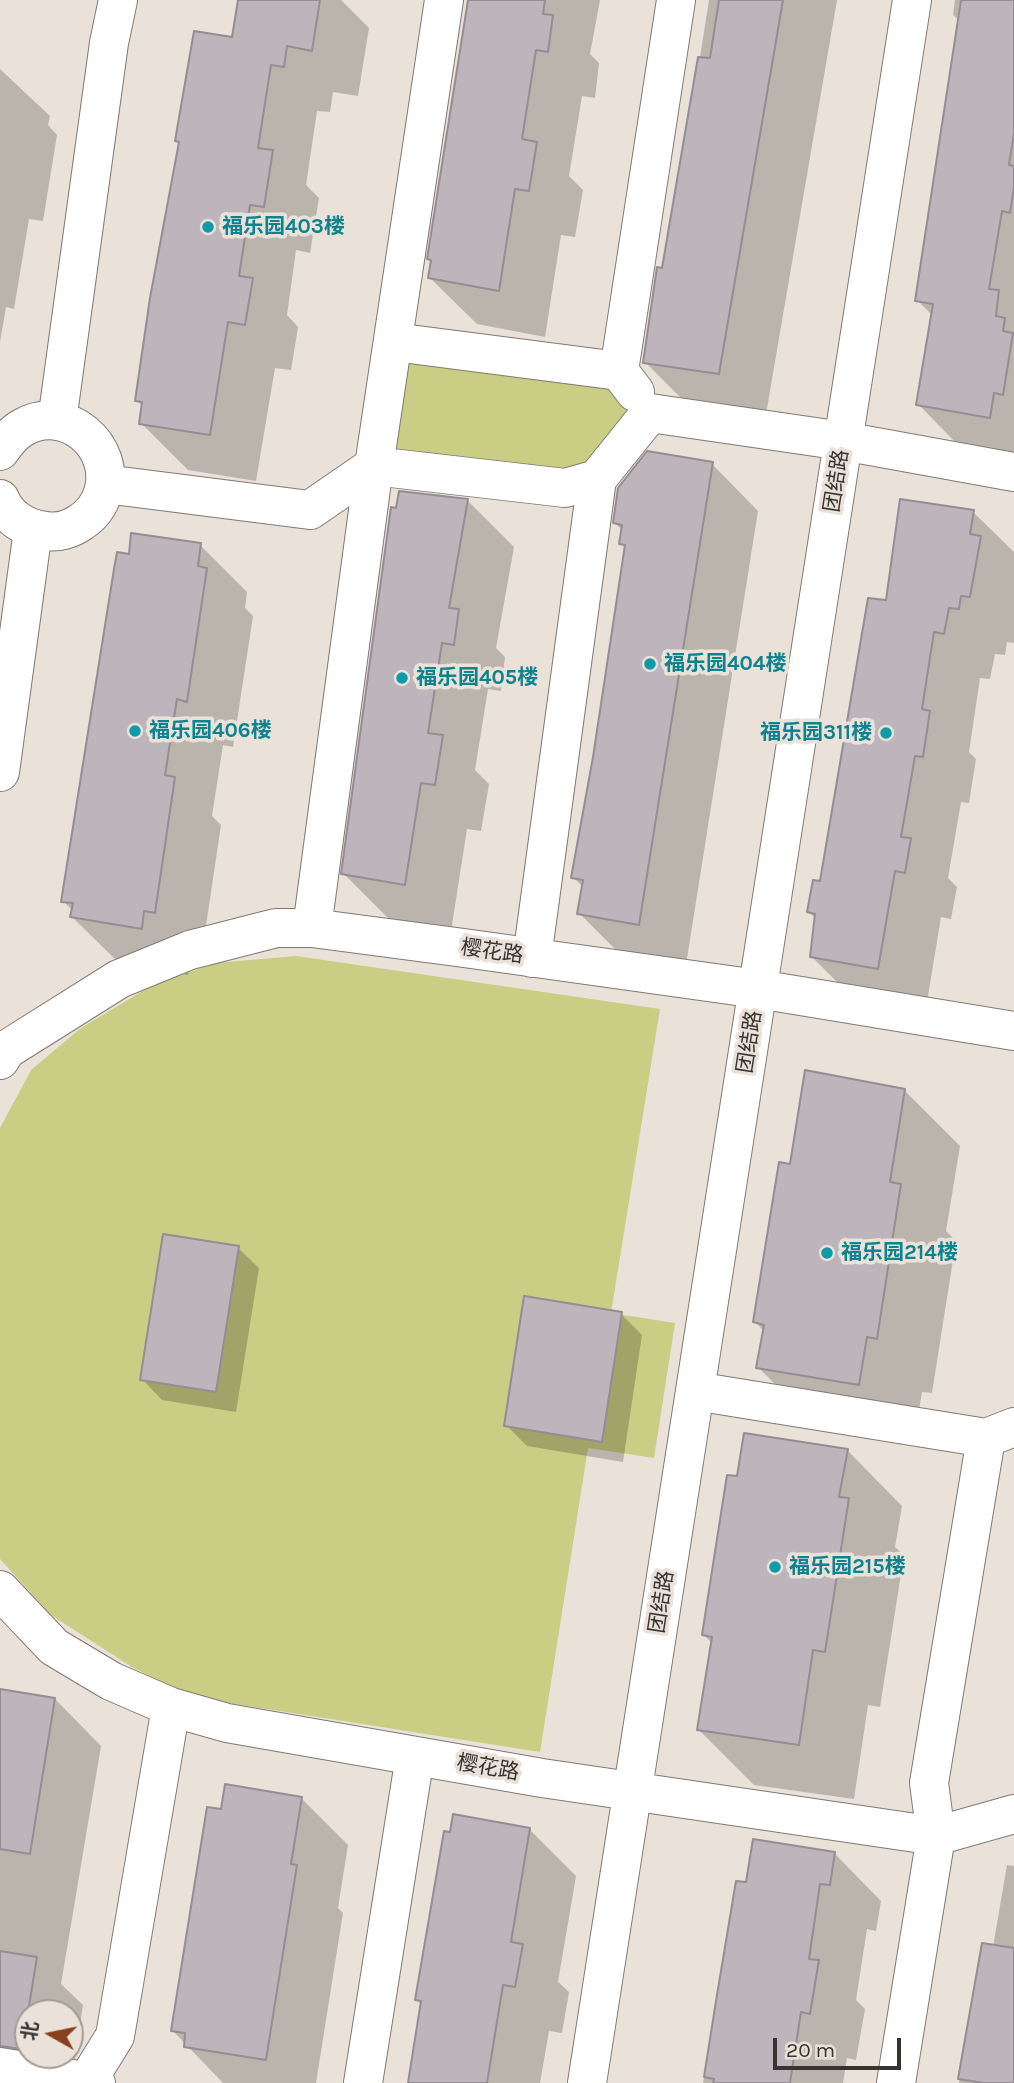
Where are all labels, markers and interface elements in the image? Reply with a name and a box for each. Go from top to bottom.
place label: 福乐园403楼 [222,214,345,240]
marker: 福乐园403楼 [200,219,216,235]
street label: 团结路 [820,448,854,514]
place label: 福乐园404楼 [664,651,786,677]
marker: 福乐园404楼 [642,656,658,672]
place label: 福乐园405楼 [416,665,538,691]
marker: 福乐园405楼 [394,670,410,686]
place label: 福乐园406楼 [149,718,272,744]
place label: 福乐园311楼 [760,720,872,746]
marker: 福乐园406楼 [127,723,143,739]
marker: 福乐园311楼 [878,725,894,741]
street label: 樱花路 [459,935,525,969]
street label: 团结路 [733,1009,767,1075]
place label: 福乐园214楼 [841,1240,958,1266]
marker: 福乐园214楼 [819,1245,835,1261]
place label: 福乐园215楼 [789,1554,905,1580]
marker: 福乐园215楼 [767,1559,783,1575]
street label: 团结路 [645,1569,679,1635]
street label: 樱花路 [455,1750,521,1786]
north arrow [14,1999,84,2069]
text: 北 [18,2020,43,2042]
scale bar [776,2024,904,2068]
text: 20 m [786,2038,835,2062]

